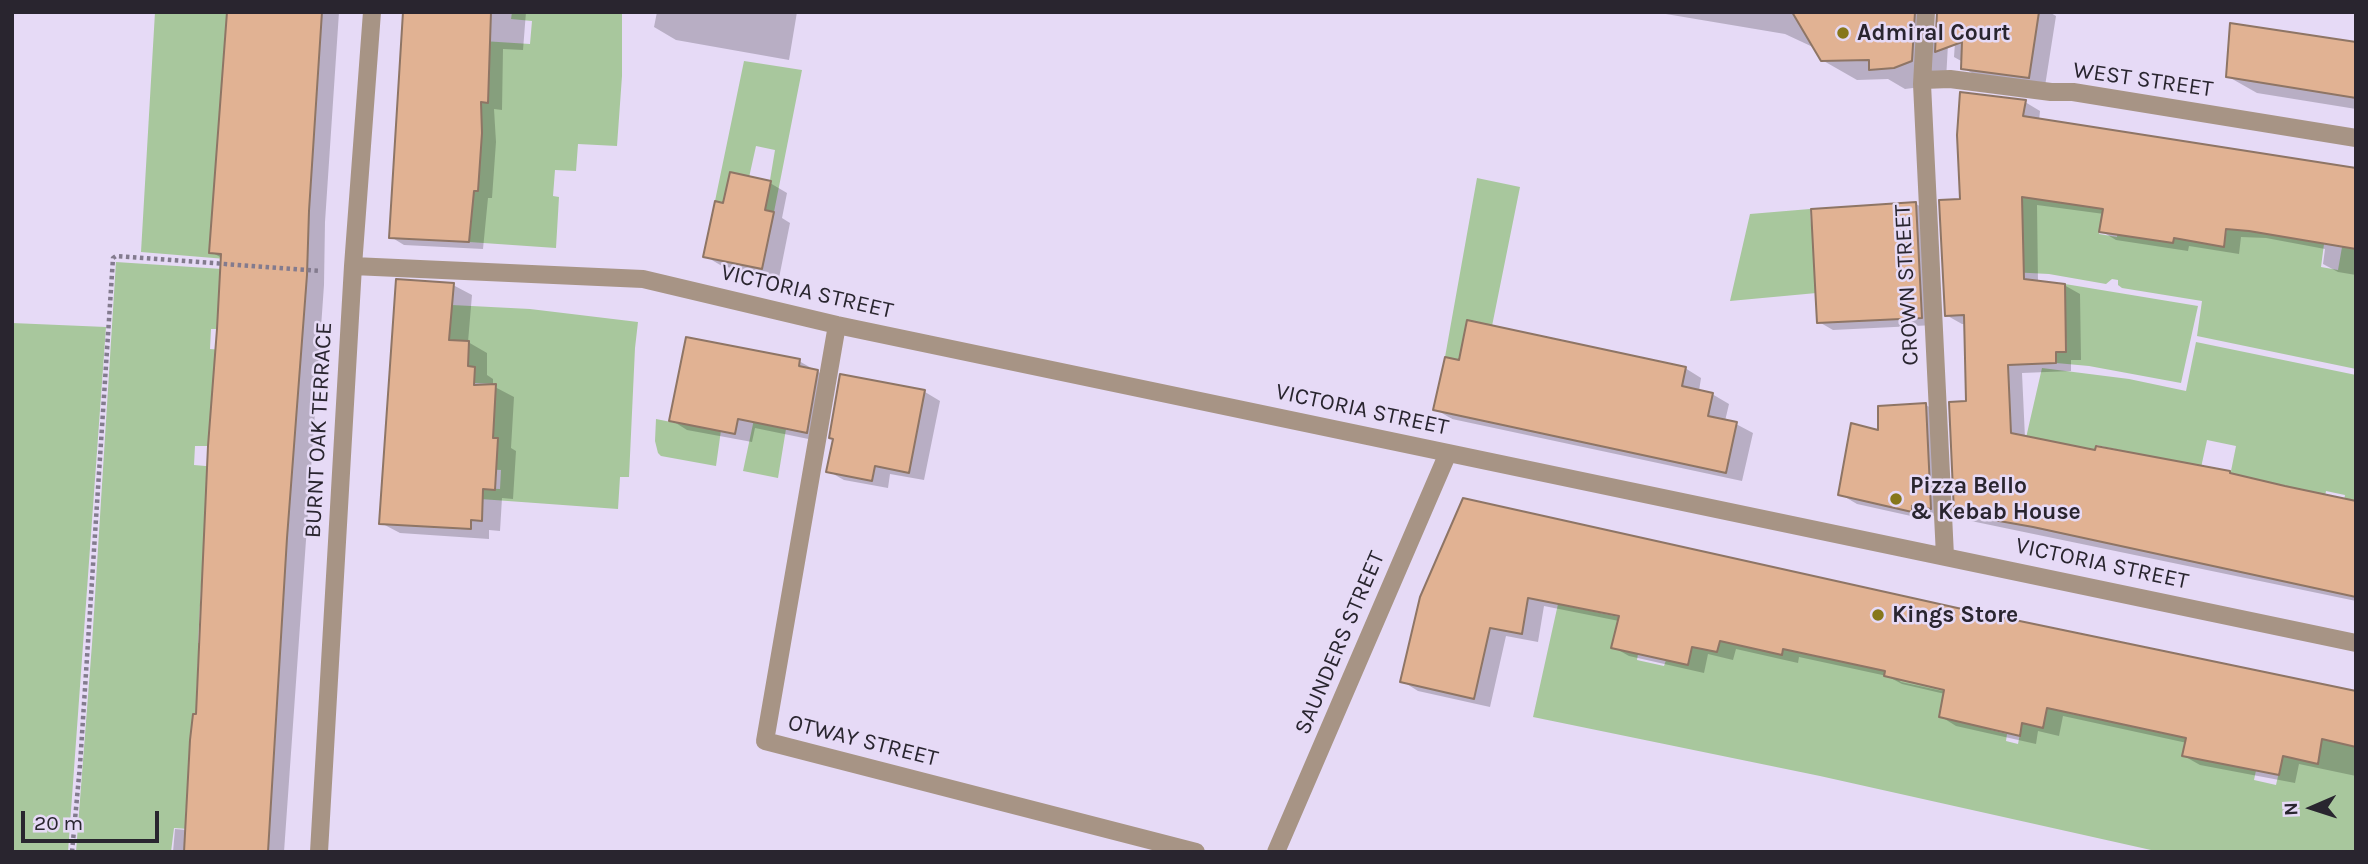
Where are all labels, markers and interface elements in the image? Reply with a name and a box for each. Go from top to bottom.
place label: Admiral Court [1857,19,2010,47]
marker: Admiral Court [1835,25,1851,41]
street label: WEST STREET [2071,57,2215,103]
street label: CROWN STREET [1889,204,1925,366]
street label: VICTORIA STREET [718,259,896,325]
street label: BURNT OAK TERRACE [300,321,338,539]
street label: VICTORIA STREET [1273,378,1451,442]
place label: Pizza Bello & Kebab House [1910,472,2081,526]
marker: Pizza Bello & Kebab House [1888,491,1904,507]
street label: VICTORIA STREET [2013,532,2191,596]
street label: SAUNDERS STREET [1289,547,1391,739]
place label: Kings Store [1892,601,2018,629]
marker: Kings Store [1870,607,1886,623]
street label: OTWAY STREET [785,709,941,773]
north arrow [2277,773,2347,843]
scale bar [24,798,163,842]
text: N [2280,802,2302,816]
text: 20 m [34,811,83,835]

